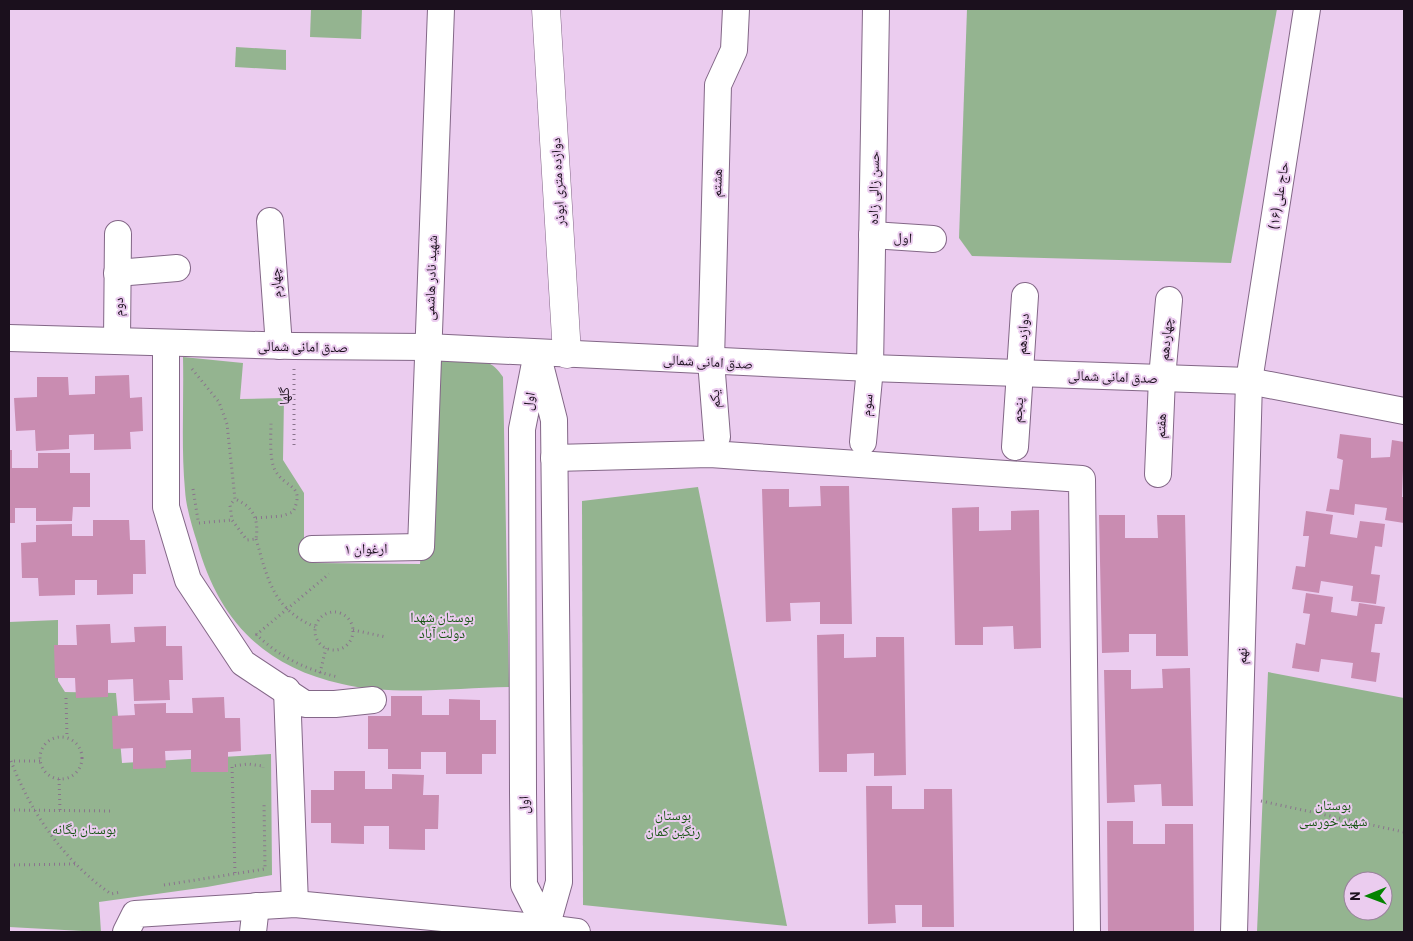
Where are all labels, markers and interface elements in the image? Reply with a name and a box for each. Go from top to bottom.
street label: دوازده متری ابوذر [546,137,569,228]
street label: حسن زالی زاده [864,151,883,225]
street label: حاج علی (۱۶) [1264,161,1294,231]
street label: هشتم [707,168,727,198]
street label: اول [893,228,913,247]
street label: شهید نادر هاشمی [420,235,441,321]
street label: چهارم [265,267,287,299]
street label: دوم [109,297,128,317]
street label: دوازدهم [1012,313,1034,355]
street label: چهاردهم [1155,317,1177,362]
street label: صدق امانی شمالی [258,337,348,356]
street label: صدق امانی شمالی [662,350,753,373]
street label: صدق امانی شمالی [1068,366,1158,387]
street label: گلها [275,387,292,405]
street label: یکم [705,389,725,409]
street label: اول [518,390,539,412]
street label: سوم [856,393,878,417]
street label: پنجم [1008,396,1028,424]
street label: هفتم [1151,413,1171,439]
street label: ارغوان ۱ [344,539,388,558]
park label: بوستان شهدا دولت آباد [410,608,474,642]
street label: نهم [1232,647,1252,665]
street label: اول [514,796,533,814]
park label: بوستان شهید خورسی [1299,796,1367,830]
park label: بوستان رنگین کمان [645,806,701,840]
park label: بوستان یگانه [52,820,116,838]
north arrow [1343,871,1393,921]
text: N [1346,891,1363,901]

